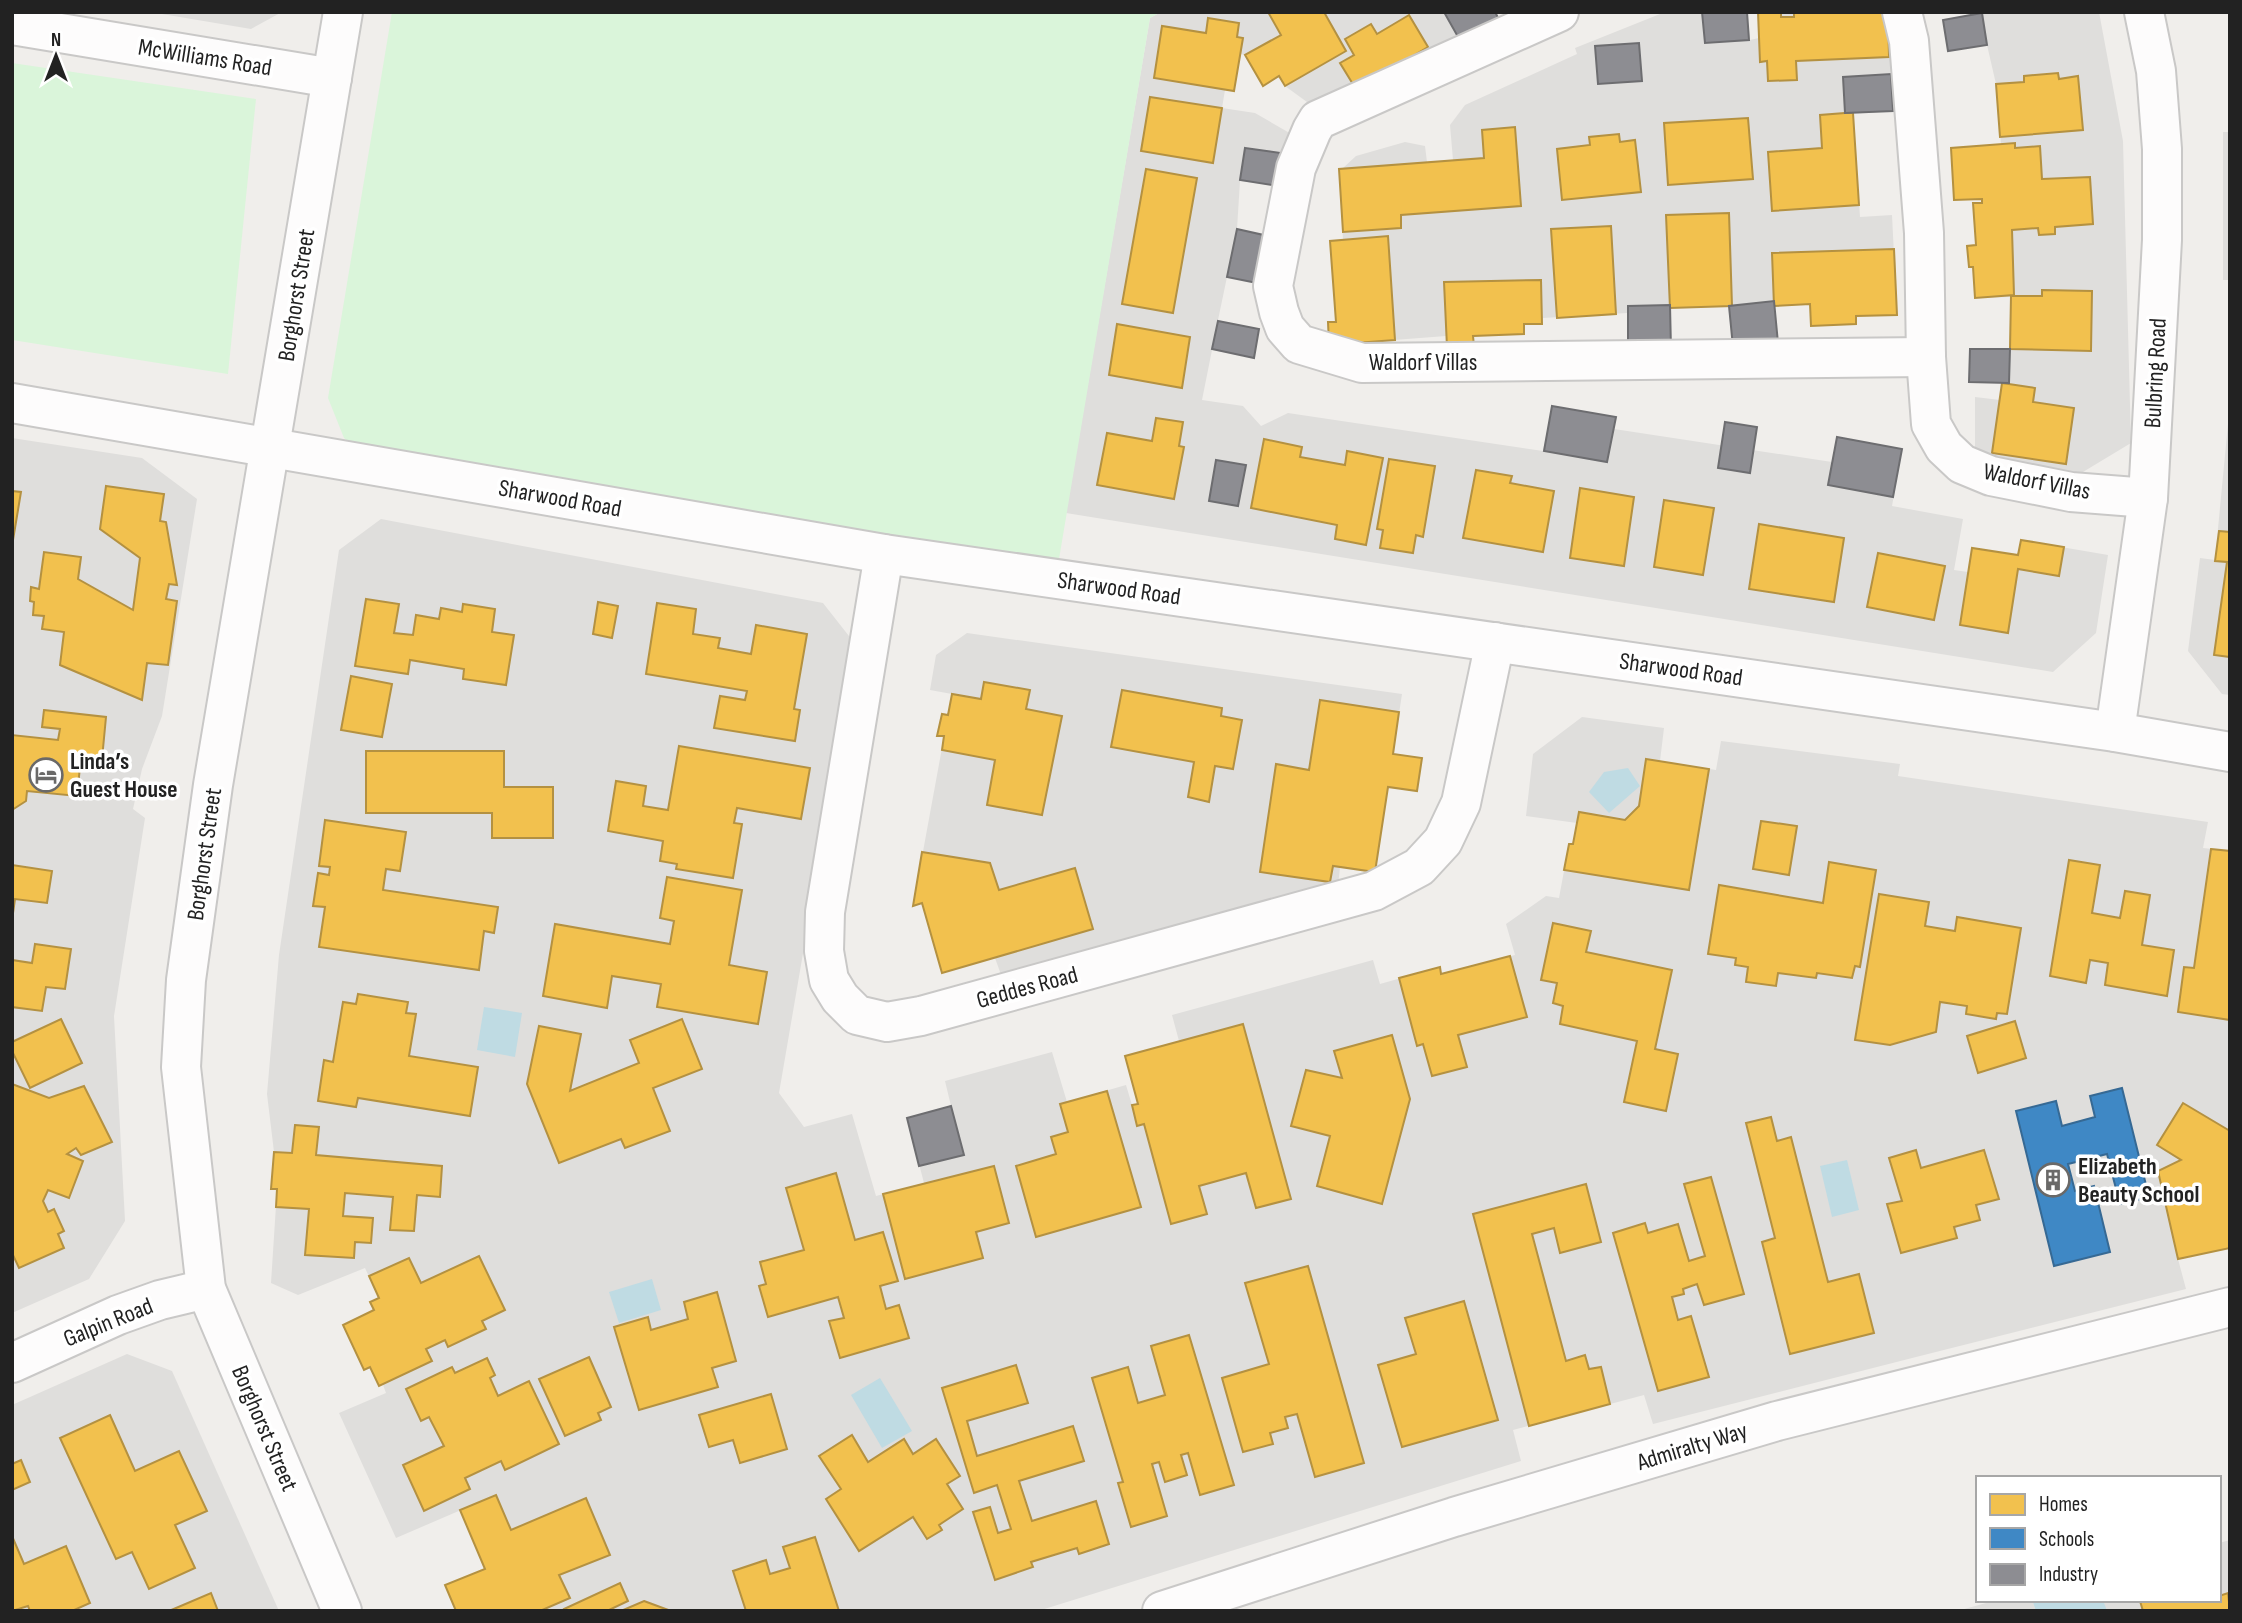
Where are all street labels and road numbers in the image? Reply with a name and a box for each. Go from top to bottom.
street label: McWilliams Road [136,33,274,82]
street label: Borghorst Street [272,227,321,363]
street label: Bulbring Road [2138,317,2173,429]
street label: Waldorf Villas [1369,348,1477,377]
street label: Waldorf Villas [1981,457,2093,506]
street label: Sharwood Road [496,473,624,524]
street label: Sharwood Road [1055,565,1182,611]
street label: Sharwood Road [1617,646,1744,692]
street label: Borghorst Street [181,786,228,922]
street label: Geddes Road [973,960,1081,1015]
street label: Galpin Road [59,1291,157,1354]
street label: Borghorst Street [225,1361,304,1495]
street label: Admiralty Way [1633,1416,1751,1477]

